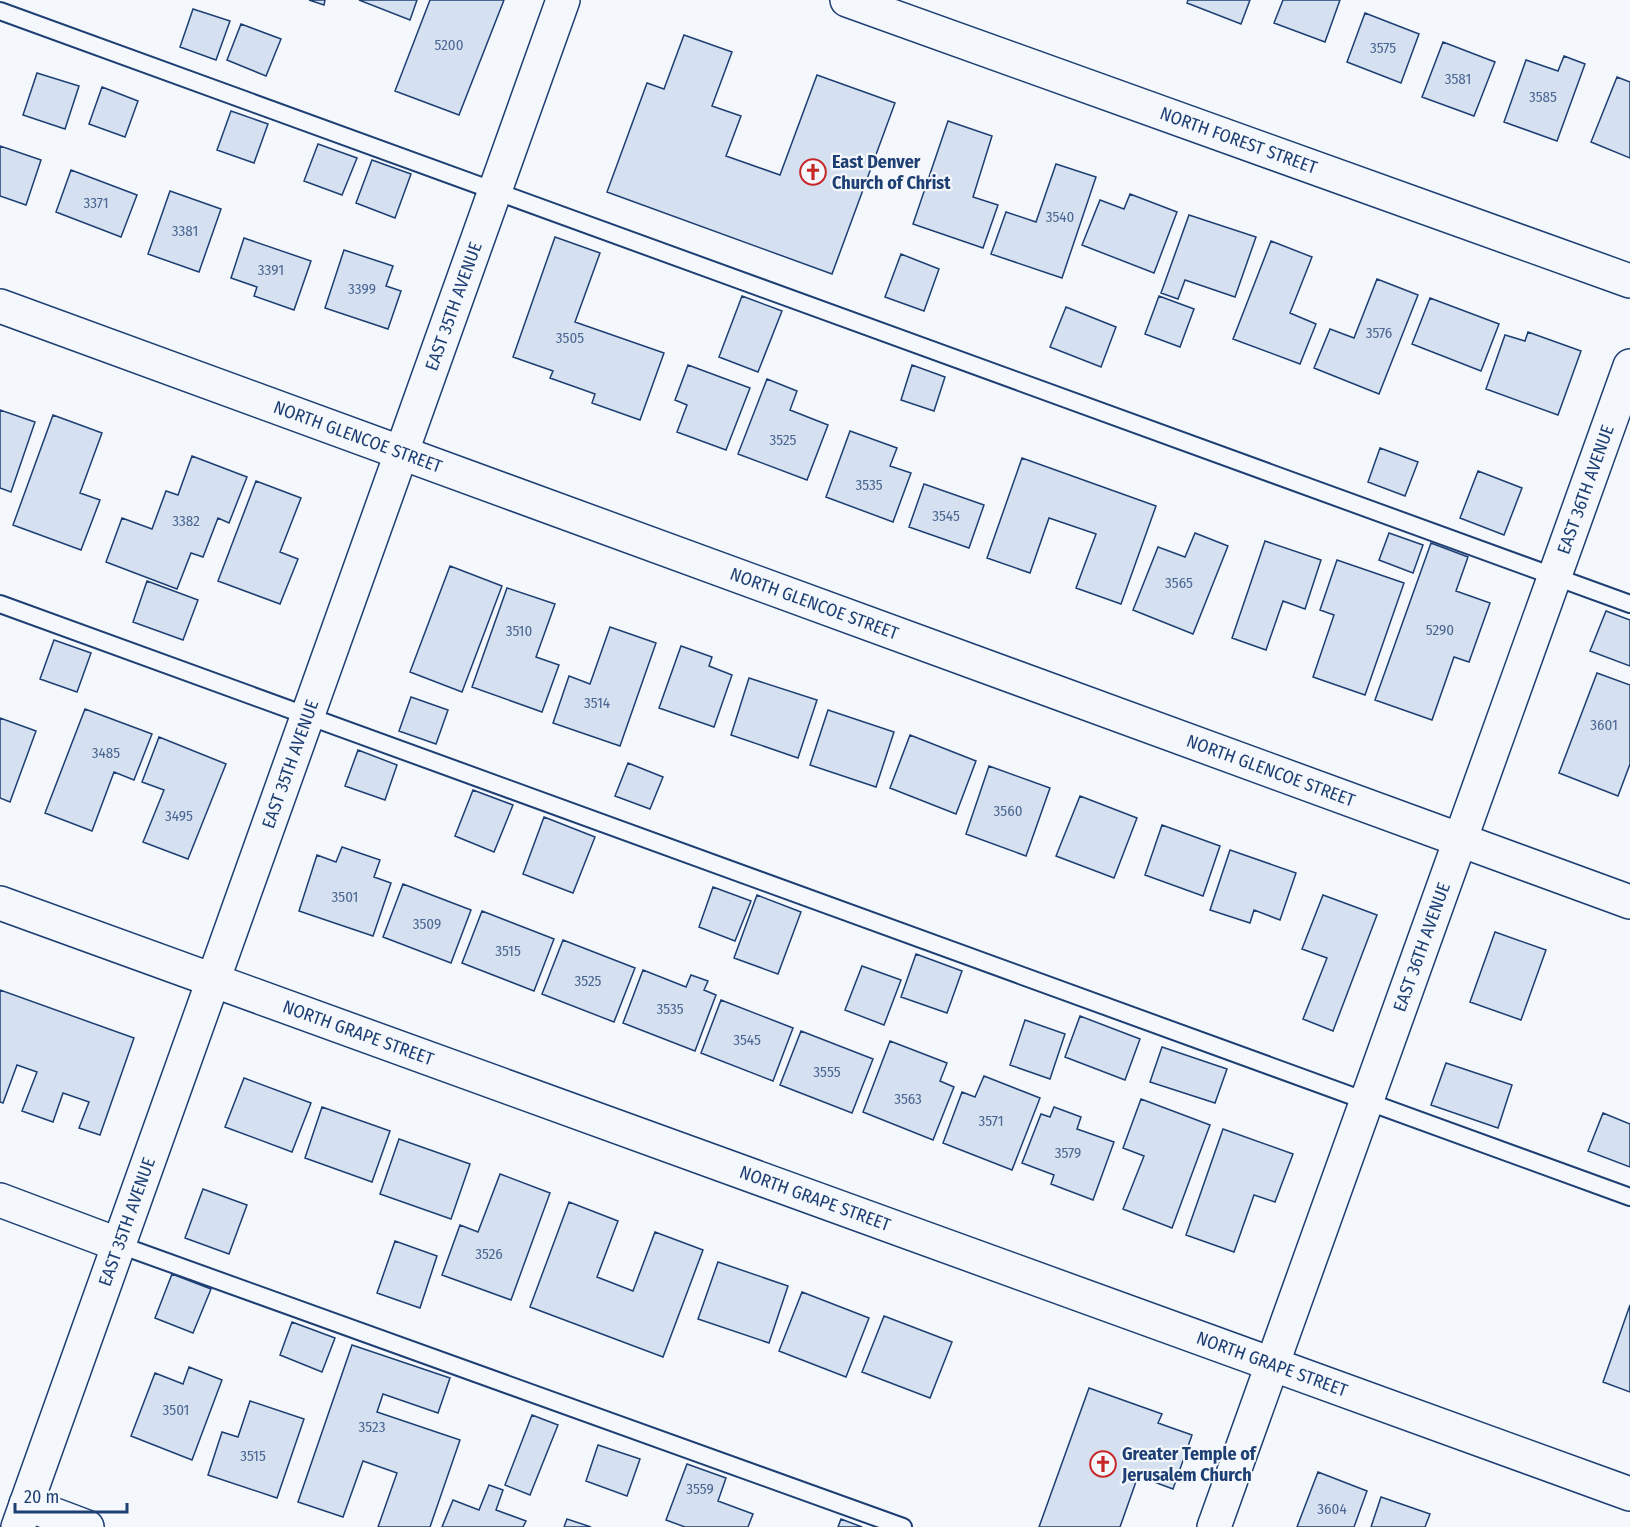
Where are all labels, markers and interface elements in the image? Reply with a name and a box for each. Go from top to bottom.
house number: 5200 [435,36,463,54]
house number: 3575 [1370,39,1396,57]
house number: 3581 [1445,70,1471,88]
house number: 3585 [1529,88,1557,106]
street label: NORTH FOREST STREET [1157,102,1321,179]
place label: East Denver Church of Christ [832,151,951,194]
church icon: East Denver Church of Christ [798,157,828,187]
house number: 3371 [83,194,109,212]
house number: 3540 [1046,208,1074,226]
house number: 3381 [172,222,198,240]
street label: EAST 35TH AVENUE [421,239,487,374]
house number: 3391 [258,261,284,279]
house number: 3399 [348,280,376,298]
house number: 3576 [1366,324,1392,342]
house number: 3505 [556,329,584,347]
street label: NORTH GLENCOE STREET [271,396,446,478]
street label: EAST 36TH AVENUE [1553,422,1619,557]
house number: 3525 [769,431,797,449]
house number: 3535 [855,476,883,494]
house number: 3545 [932,507,960,525]
house number: 3382 [172,512,200,530]
street label: NORTH GLENCOE STREET [727,563,902,645]
house number: 3565 [1165,574,1193,592]
house number: 5290 [1426,621,1454,639]
house number: 3510 [506,622,532,640]
house number: 3514 [584,694,610,712]
street label: EAST 35TH AVENUE [257,697,323,831]
house number: 3601 [1590,716,1618,734]
street label: NORTH GLENCOE STREET [1184,730,1359,812]
house number: 3485 [92,744,120,762]
house number: 3560 [994,802,1022,820]
house number: 3495 [165,807,193,825]
street label: EAST 36TH AVENUE [1389,880,1455,1015]
house number: 3501 [332,888,358,906]
house number: 3509 [413,915,441,933]
house number: 3515 [495,942,521,960]
house number: 3525 [574,972,602,990]
street label: NORTH GRAPE STREET [280,995,437,1071]
house number: 3535 [656,1000,684,1018]
house number: 3545 [733,1031,761,1049]
house number: 3555 [813,1063,841,1081]
house number: 3563 [894,1090,922,1108]
house number: 3571 [978,1112,1004,1130]
house number: 3579 [1055,1144,1081,1162]
street label: EAST 35TH AVENUE [94,1155,160,1289]
street label: NORTH GRAPE STREET [737,1161,894,1236]
house number: 3526 [475,1245,503,1263]
street label: NORTH GRAPE STREET [1194,1327,1351,1402]
house number: 3501 [163,1401,189,1419]
house number: 3523 [359,1418,386,1436]
place label: Greater Temple of Jerusalem Church [1121,1443,1258,1486]
house number: 3515 [240,1447,266,1465]
church icon: Greater Temple of Jerusalem Church [1088,1449,1118,1479]
scale bar [15,1476,128,1514]
house number: 3559 [686,1480,714,1498]
text: 20 m [24,1486,59,1508]
house number: 3604 [1317,1500,1347,1518]

